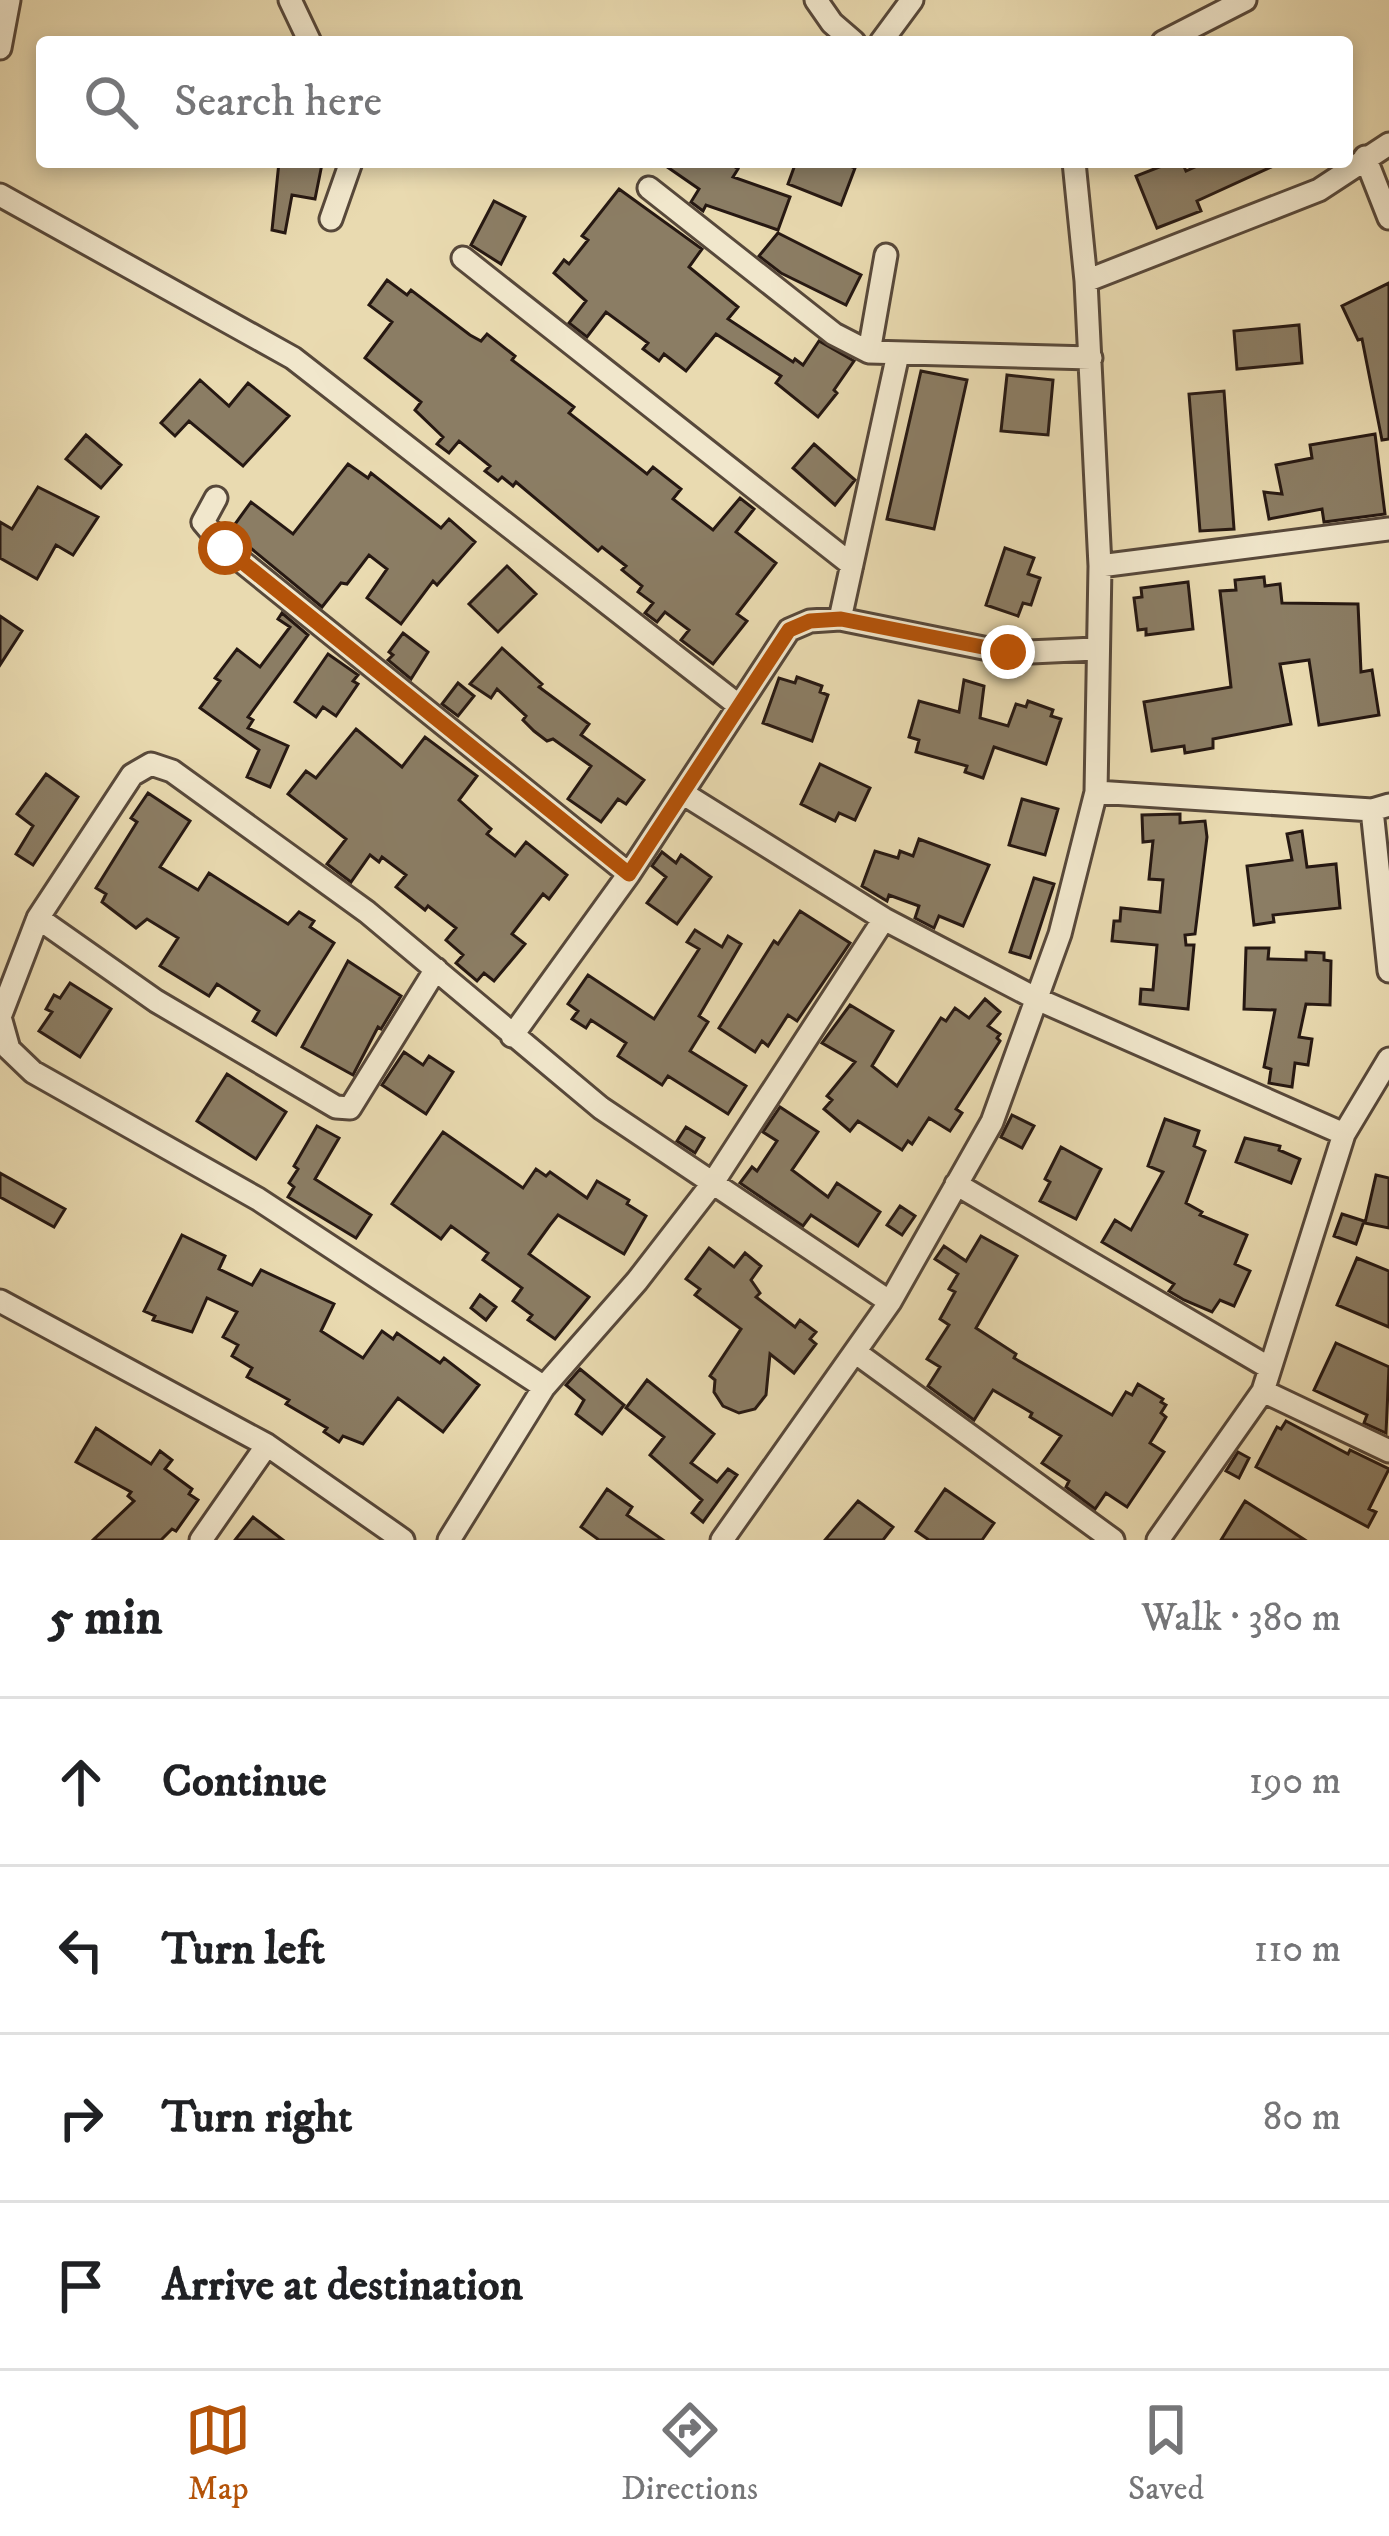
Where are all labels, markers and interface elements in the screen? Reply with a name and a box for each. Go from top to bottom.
search box [36,36,1353,168]
icon: search [78,69,144,135]
text: Search here [174,74,382,130]
route start [198,521,252,575]
route end [981,625,1035,679]
text: 5 min [48,1586,162,1650]
text: Walk · 380 m [1141,1594,1341,1643]
icon: ahead [48,1749,114,1815]
text: Continue [162,1754,327,1810]
text: 190 m [1249,1757,1341,1806]
icon: left [48,1917,114,1983]
text: Turn left [162,1922,325,1978]
text: 110 m [1254,1925,1341,1974]
icon: right [48,2085,114,2151]
text: Turn right [162,2090,352,2146]
text: 80 m [1263,2093,1341,2142]
icon: arrive [48,2253,114,2319]
text: Arrive at destination [162,2258,523,2314]
tab: Map [185,2397,251,2510]
tab: Directions [621,2397,758,2510]
tab: Saved [1128,2397,1204,2510]

